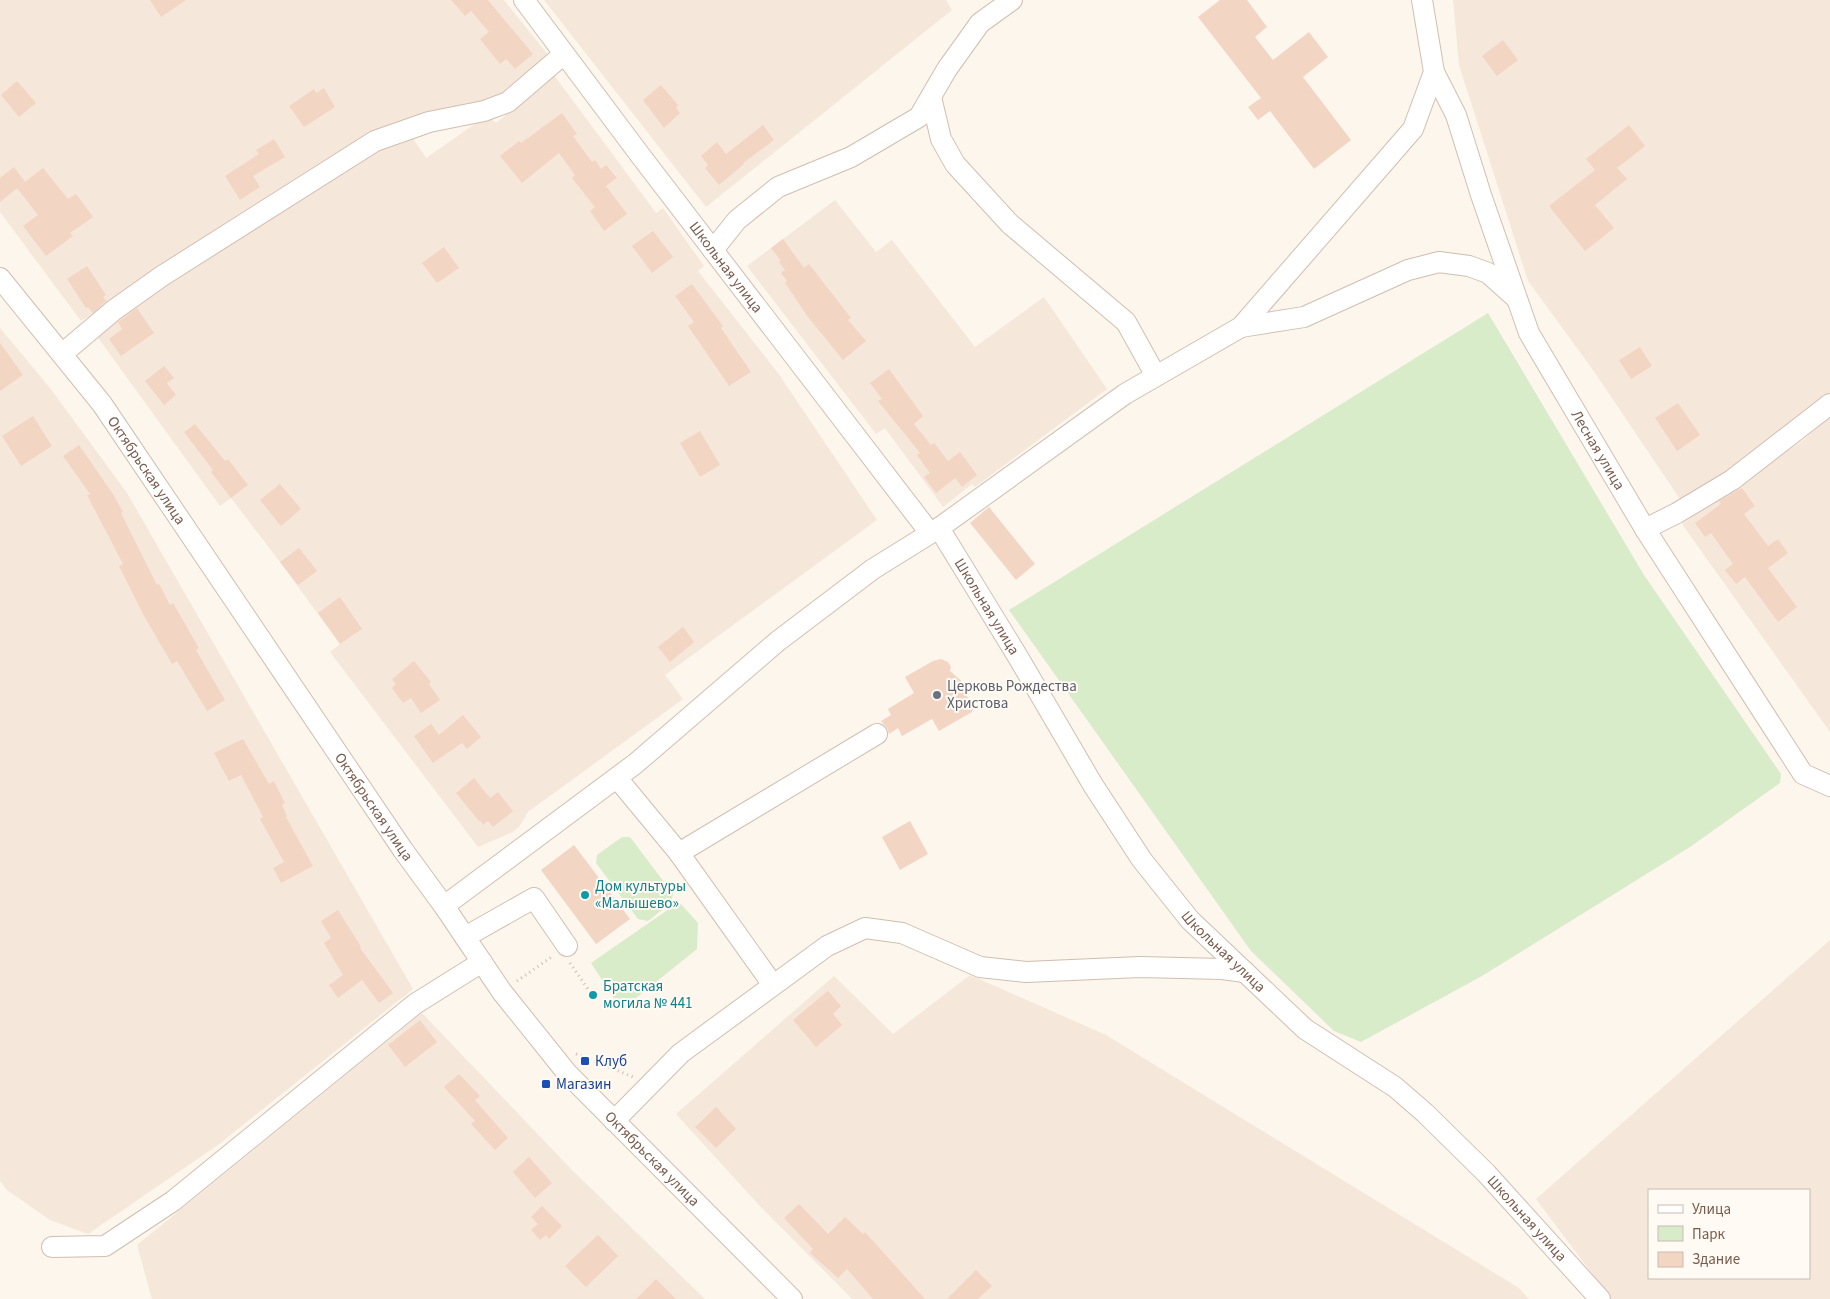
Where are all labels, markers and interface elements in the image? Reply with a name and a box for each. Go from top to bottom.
street label: Школьная улица [684,217,768,317]
street label: Лесная улица [1566,406,1630,494]
street label: Октябрьская улица [102,412,191,529]
street label: Школьная улица [949,554,1025,659]
place label: Церковь Рождества Христова [947,676,1077,714]
marker: Церковь Рождества Христова [931,689,943,701]
street label: Октябрьская улица [330,748,418,865]
place label: Дом культуры «Малышево» [595,876,686,914]
marker: Дом культуры «Малышево» [579,889,591,901]
street label: Школьная улица [1176,906,1270,997]
place label: Братская могила № 441 [603,976,693,1014]
marker: Братская могила № 441 [587,989,599,1001]
place label: Клуб [595,1051,627,1072]
marker: Клуб [579,1055,591,1067]
place label: Магазин [556,1074,611,1095]
marker: Магазин [540,1078,552,1090]
street label: Октябрьская улица [600,1106,704,1211]
street label: Школьная улица [1482,1171,1572,1266]
legend [1648,1189,1810,1279]
text: Улица [1692,1199,1731,1220]
text: Парк [1692,1224,1726,1245]
text: Здание [1692,1249,1740,1270]

